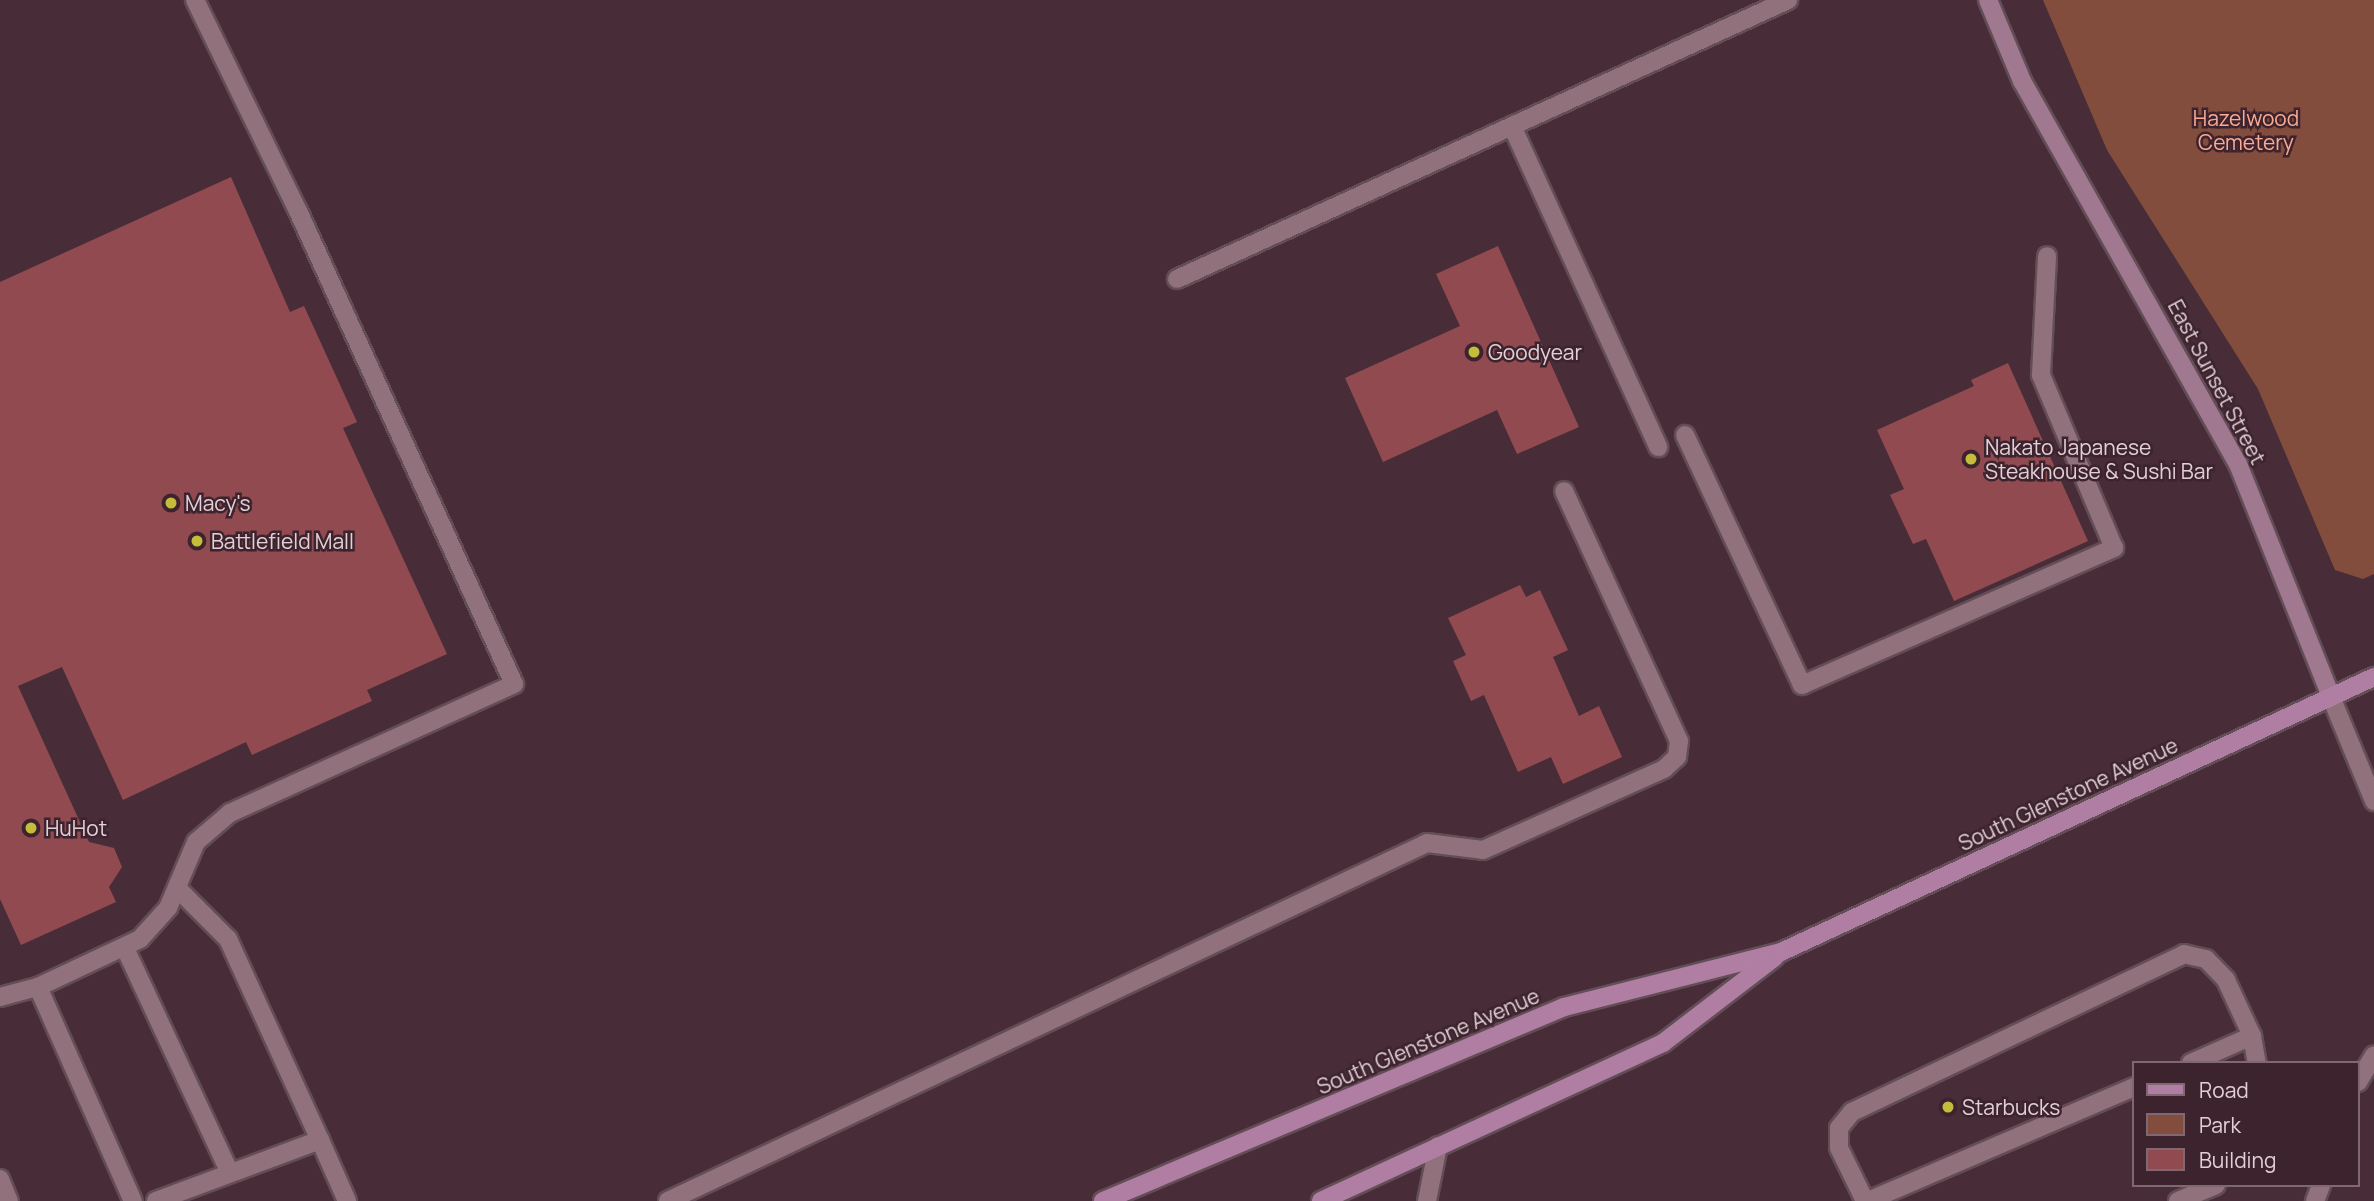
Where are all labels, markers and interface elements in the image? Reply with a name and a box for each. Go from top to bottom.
park label: Hazelwood Cemetery [2193,105,2299,155]
street label: East Sunset Street [2163,295,2271,469]
place label: Goodyear [1488,339,1582,365]
marker: Goodyear [1466,344,1482,360]
place label: Nakato Japanese Steakhouse & Sushi Bar [1985,434,2213,484]
marker: Nakato Japanese Steakhouse & Sushi Bar [1963,451,1979,467]
place label: Macy's [185,490,250,516]
marker: Macy's [163,495,179,511]
place label: Battlefield Mall [211,528,354,554]
marker: Battlefield Mall [189,533,205,549]
street label: South Glenstone Avenue [1954,732,2182,856]
place label: HuHot [45,815,107,841]
marker: HuHot [23,820,39,836]
street label: South Glenstone Avenue [1313,983,1543,1099]
legend [2132,1061,2360,1187]
text: Road [2199,1076,2249,1104]
place label: Starbucks [1962,1094,2060,1120]
marker: Starbucks [1940,1099,1956,1115]
text: Park [2199,1111,2241,1139]
text: Building [2199,1146,2276,1174]

